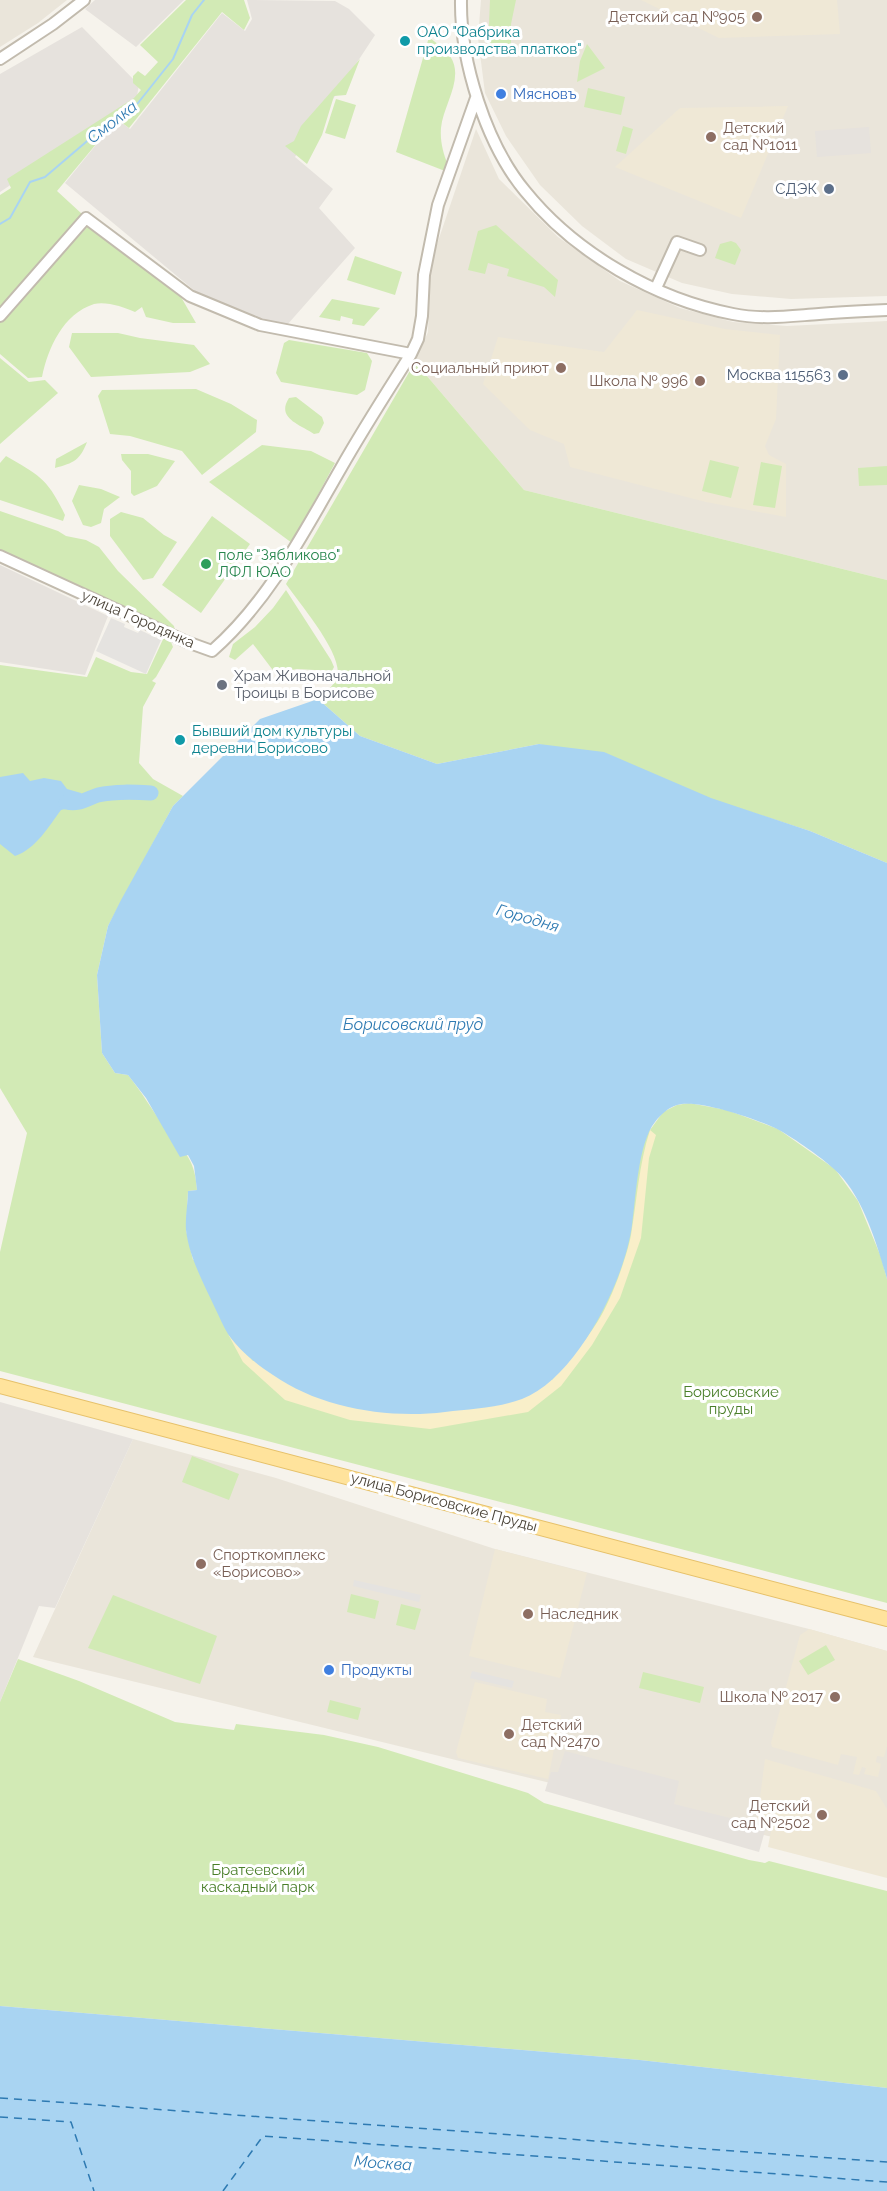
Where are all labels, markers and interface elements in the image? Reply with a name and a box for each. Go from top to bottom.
place label: Детский сад №905 [608,8,745,26]
marker: Детский сад №905 [750,10,764,24]
place label: ОАО "Фабрика производства платков" [417,23,582,58]
marker: ОАО "Фабрика производства платков" [398,34,412,48]
place label: Мясновъ [513,85,577,103]
marker: Мясновъ [494,87,508,101]
water label: Смолка [83,96,141,147]
place label: Детский сад №1011 [723,119,798,154]
marker: Детский сад №1011 [704,130,718,144]
place label: СДЭК [775,180,817,198]
marker: СДЭК [822,182,836,196]
place label: Социальный приют [411,359,549,377]
marker: Социальный приют [554,361,568,375]
place label: Москва 115563 [727,366,831,384]
marker: Москва 115563 [836,368,850,382]
place label: Школа № 996 [589,372,688,390]
marker: Школа № 996 [693,374,707,388]
place label: поле "Зябликово" ЛФЛ ЮАО [218,546,340,581]
marker: поле "Зябликово" ЛФЛ ЮАО [199,557,213,571]
street label: улица Городянка [78,586,198,652]
place label: Храм Живоначальной Троицы в Борисове [234,667,391,702]
marker: Храм Живоначальной Троицы в Борисове [215,678,229,692]
place label: Бывший дом культуры деревни Борисово [192,722,352,757]
marker: Бывший дом культуры деревни Борисово [173,733,187,747]
water label: Городня [494,900,562,936]
water label: Борисовский пруд [343,1015,483,1034]
park label: Борисовские пруды [683,1383,779,1418]
street label: улица Борисовские Пруды [349,1468,539,1536]
place label: Спорткомплекс «Борисово» [213,1546,325,1581]
marker: Спорткомплекс «Борисово» [194,1557,208,1571]
place label: Наследник [540,1605,619,1623]
marker: Наследник [521,1607,535,1621]
place label: Продукты [341,1661,412,1679]
marker: Продукты [322,1663,336,1677]
place label: Школа № 2017 [720,1688,823,1706]
marker: Школа № 2017 [828,1690,842,1704]
place label: Детский сад №2470 [521,1716,600,1751]
marker: Детский сад №2470 [502,1727,516,1741]
place label: Детский сад №2502 [731,1797,810,1832]
marker: Детский сад №2502 [815,1808,829,1822]
park label: Братеевский каскадный парк [201,1861,315,1896]
water label: Москва [353,2152,413,2175]

